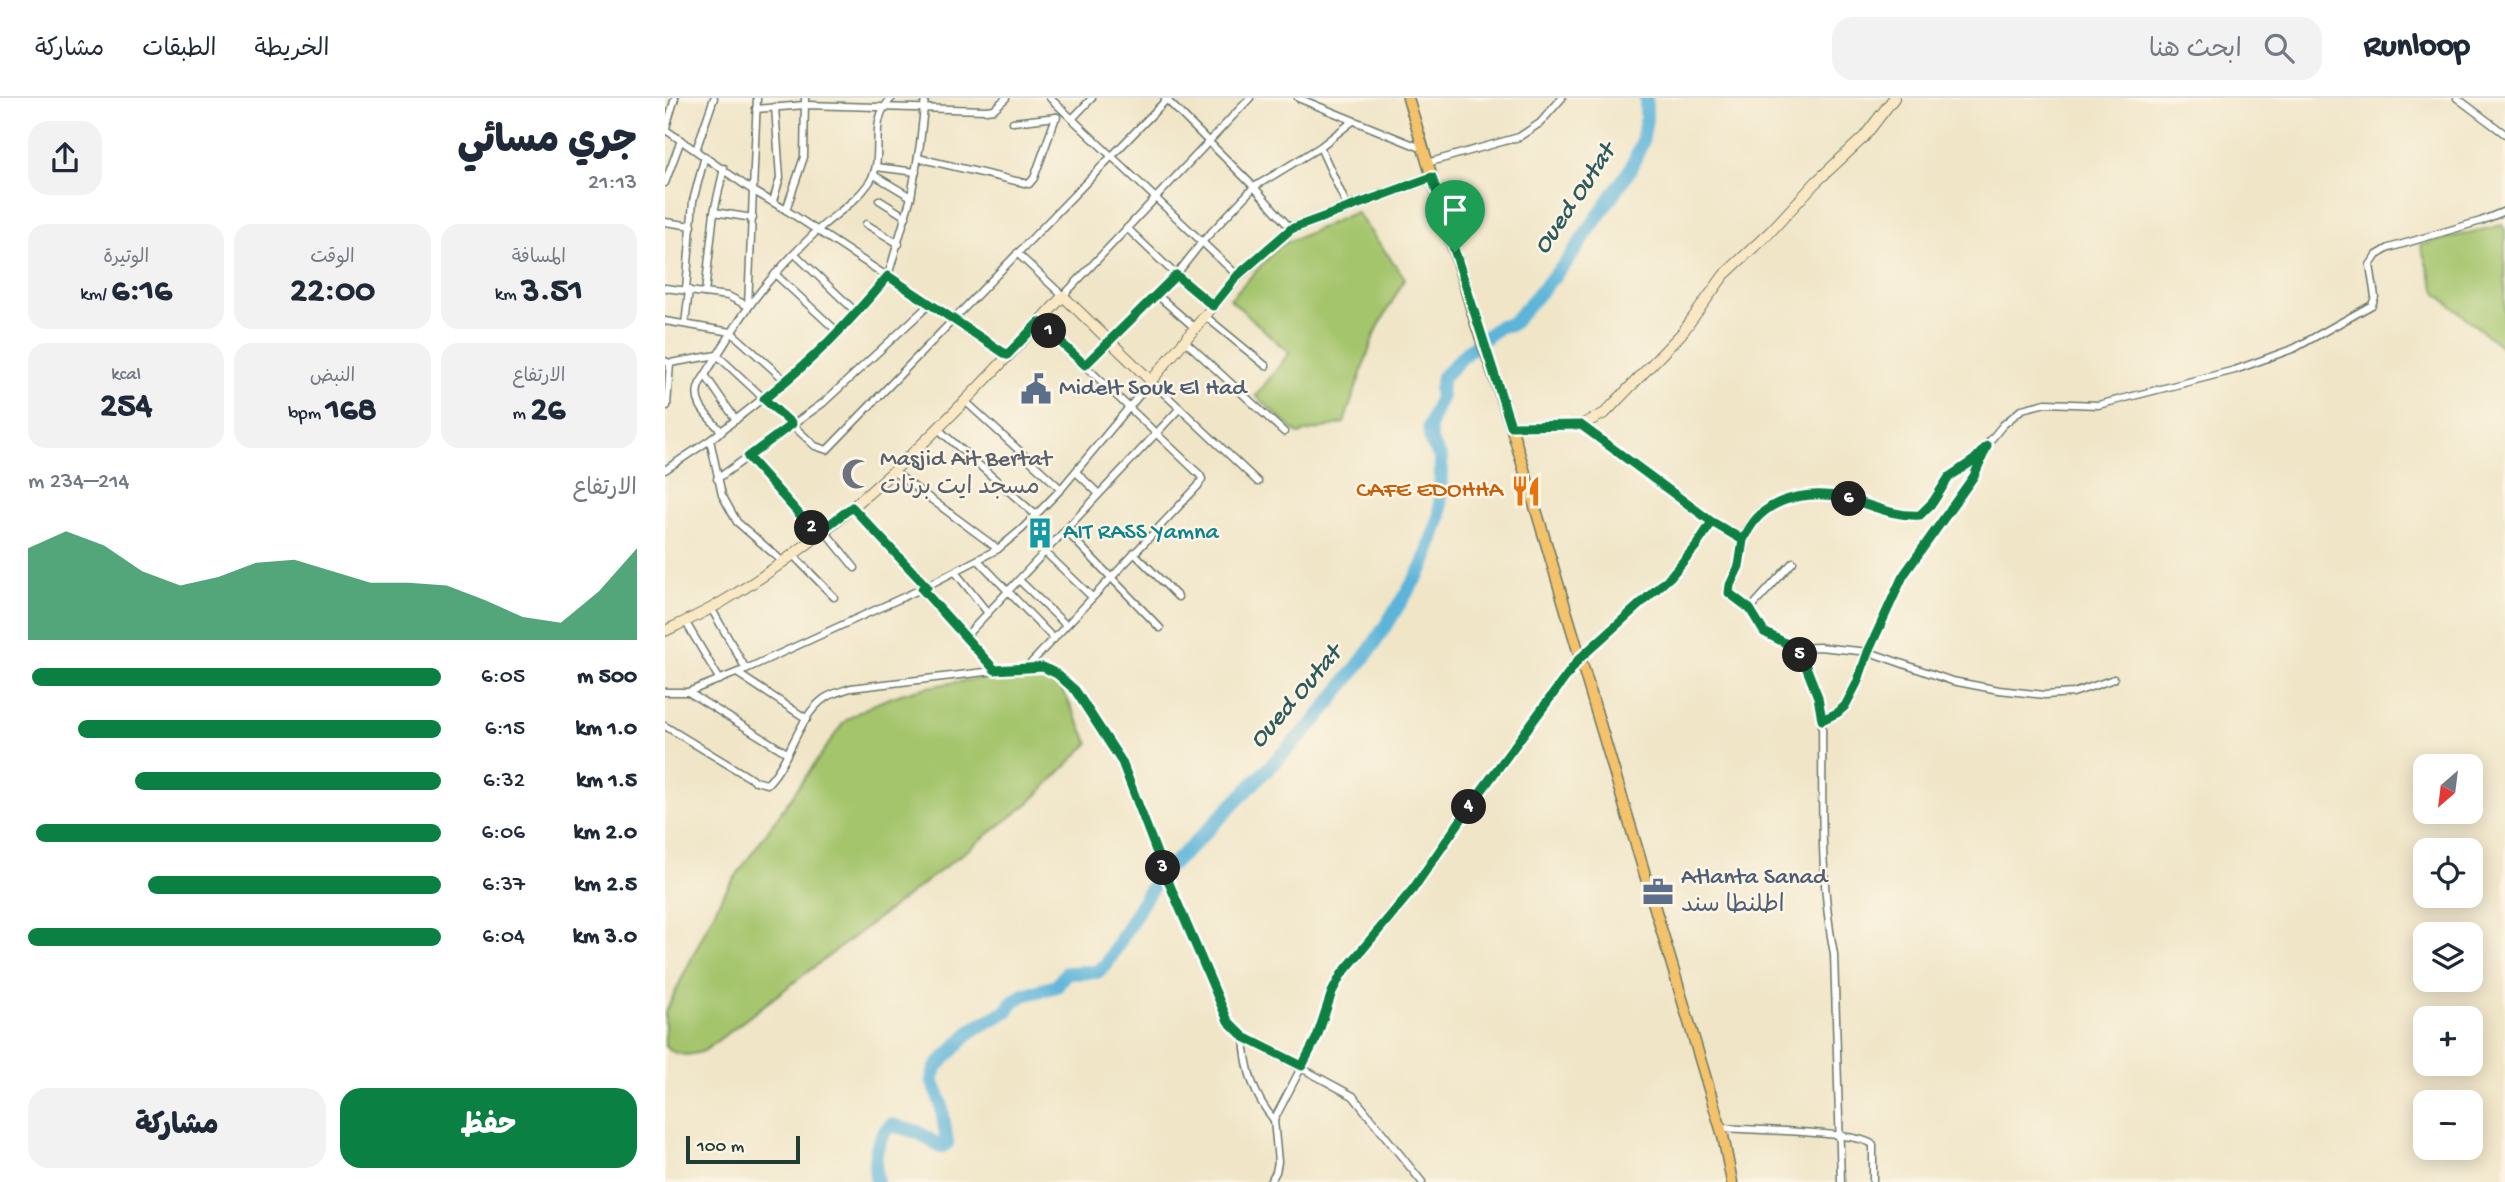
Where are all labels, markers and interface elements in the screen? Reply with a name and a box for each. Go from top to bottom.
search box [1832,17,2322,80]
icon: search [2260,29,2298,67]
text: Runloop [2364,29,2470,67]
text: مشاركة [35,36,104,65]
text: الطبقات [142,36,217,65]
text: الخريطة [255,36,329,65]
text: ابحث هنا [2149,36,2242,67]
button: share [28,121,102,195]
text: جري مسائي [458,122,637,166]
water label: Oued Outat [1528,135,1627,261]
text: 21:13 [588,170,637,197]
pin [1425,180,1485,252]
icon: arrive [1436,191,1474,229]
text: الوتيرة [103,247,149,270]
text: الوقت [310,247,355,270]
text: المسافة [512,247,566,270]
text: 6:16 [111,272,172,313]
text: 22:00 [290,272,375,313]
text: 3.51 [521,272,583,313]
text: /km [80,284,111,307]
text: km [495,284,521,307]
pin: 1 [1031,314,1067,348]
text: 1 [1045,319,1052,342]
text: kcal [111,364,141,387]
text: النبض [310,366,355,389]
text: الارتفاع [512,366,565,389]
public building icon: Midelt Souk El Had [1019,372,1053,406]
place label: Midelt Souk El Had [1059,375,1248,404]
text: 254 [100,387,152,428]
text: 168 [326,391,377,432]
text: 26 [530,391,565,432]
text: bpm [288,403,326,426]
text: m [512,403,530,426]
place label: Masjid Ait Bertat مسجد ايت برتات [880,446,1054,503]
mosque icon: Masjid Ait Bertat مسجد ايت برتات [840,457,874,491]
text: 214–234 m [28,469,129,496]
restaurant icon: CAFE EDOHHA [1509,474,1543,508]
text: الارتفاع [573,476,637,503]
place label: CAFE EDOHHA [1356,477,1505,506]
pin: 6 [1831,482,1867,516]
text: 6 [1844,487,1853,510]
pin: 2 [795,510,829,546]
text: 2 [807,516,816,539]
building icon: AIT RASS Yamna [1023,516,1057,550]
place label: AIT RASS Yamna [1063,519,1219,548]
water label: Oued Outat [1244,637,1353,756]
pin: 5 [1783,638,1817,672]
text: 5 [1795,643,1805,666]
text: 6:05 [481,664,525,691]
text: 500 m [577,664,637,691]
text: 6:15 [485,716,525,743]
text: 1.0 km [575,716,637,743]
north arrow [2413,754,2483,824]
map controls [2413,754,2483,1160]
text: 6:32 [483,768,525,795]
text: 1.5 km [576,768,637,795]
pin: 4 [1451,790,1487,824]
text: 4 [1464,795,1473,818]
text: 6:06 [481,820,525,847]
text: 2.0 km [573,820,637,847]
button: locate [2413,838,2483,908]
pin: 3 [1145,850,1181,886]
text: 3 [1158,856,1167,879]
place label: Atlanta Sanad اطلنطا سند [1681,864,1829,921]
text: 6:37 [482,872,525,899]
text: 2.5 km [574,872,637,899]
office icon: Atlanta Sanad اطلنطا سند [1641,875,1675,909]
button: layers [2413,922,2483,992]
text: 6:04 [482,924,525,951]
text: 3.0 km [573,924,637,951]
button: + [2413,1006,2483,1076]
button: مشاركة [28,1088,326,1168]
button: حفظ [340,1088,637,1168]
button: − [2413,1090,2483,1160]
scale bar [686,1133,800,1165]
text: 100 m [697,1136,744,1159]

